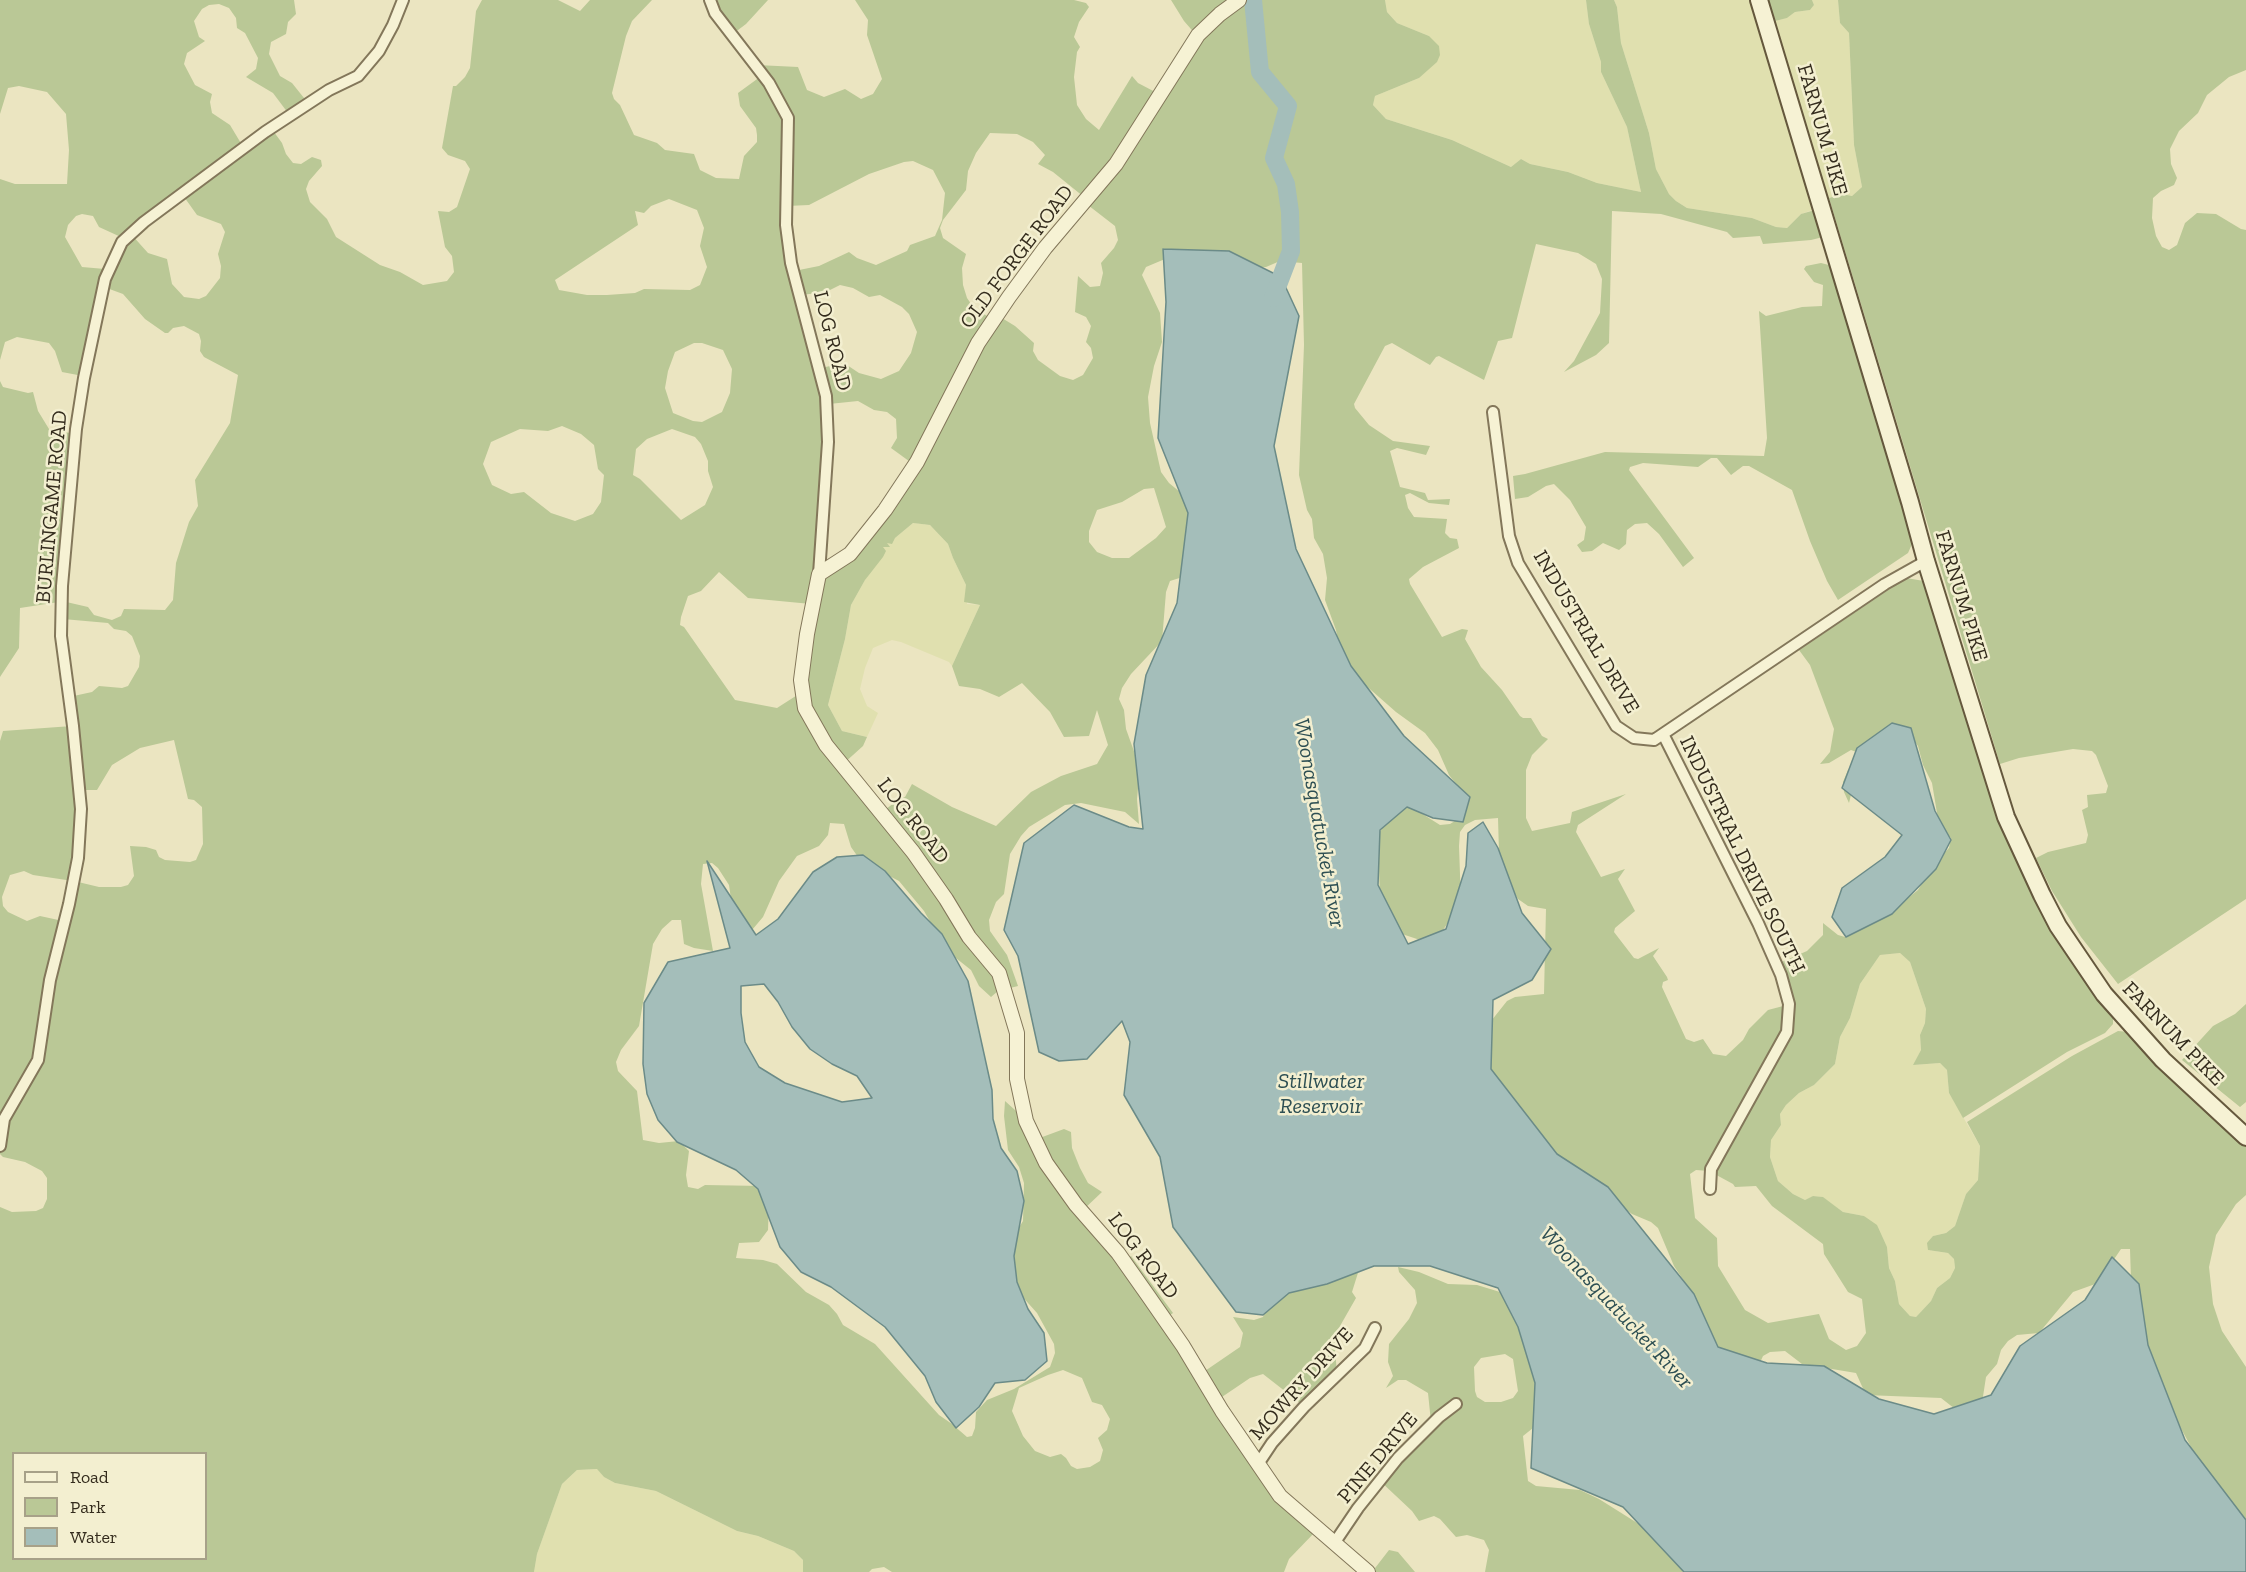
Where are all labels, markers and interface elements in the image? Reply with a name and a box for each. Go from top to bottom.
street label: FARNUM PIKE [1791,61,1853,199]
street label: OLD FORGE ROAD [955,180,1079,334]
street label: LOG ROAD [807,288,857,394]
street label: BURLINGAME ROAD [31,410,73,604]
street label: FARNUM PIKE [1929,527,1993,665]
street label: INDUSTRIAL DRIVE [1527,546,1645,718]
water label: Woonasquatucket River [1288,716,1350,930]
street label: INDUSTRIAL DRIVE SOUTH [1673,732,1811,978]
street label: LOG ROAD [872,773,954,869]
street label: FARNUM PIKE [2117,976,2229,1092]
water label: Stillwater Reservoir [1278,1069,1364,1120]
street label: LOG ROAD [1102,1208,1184,1304]
water label: Woonasquatucket River [1534,1222,1698,1394]
street label: MOWRY DRIVE [1245,1322,1359,1446]
street label: PINE DRIVE [1333,1407,1423,1509]
legend [12,1452,207,1560]
text: Road [70,1466,109,1488]
text: Park [70,1496,106,1518]
text: Water [70,1526,117,1548]

